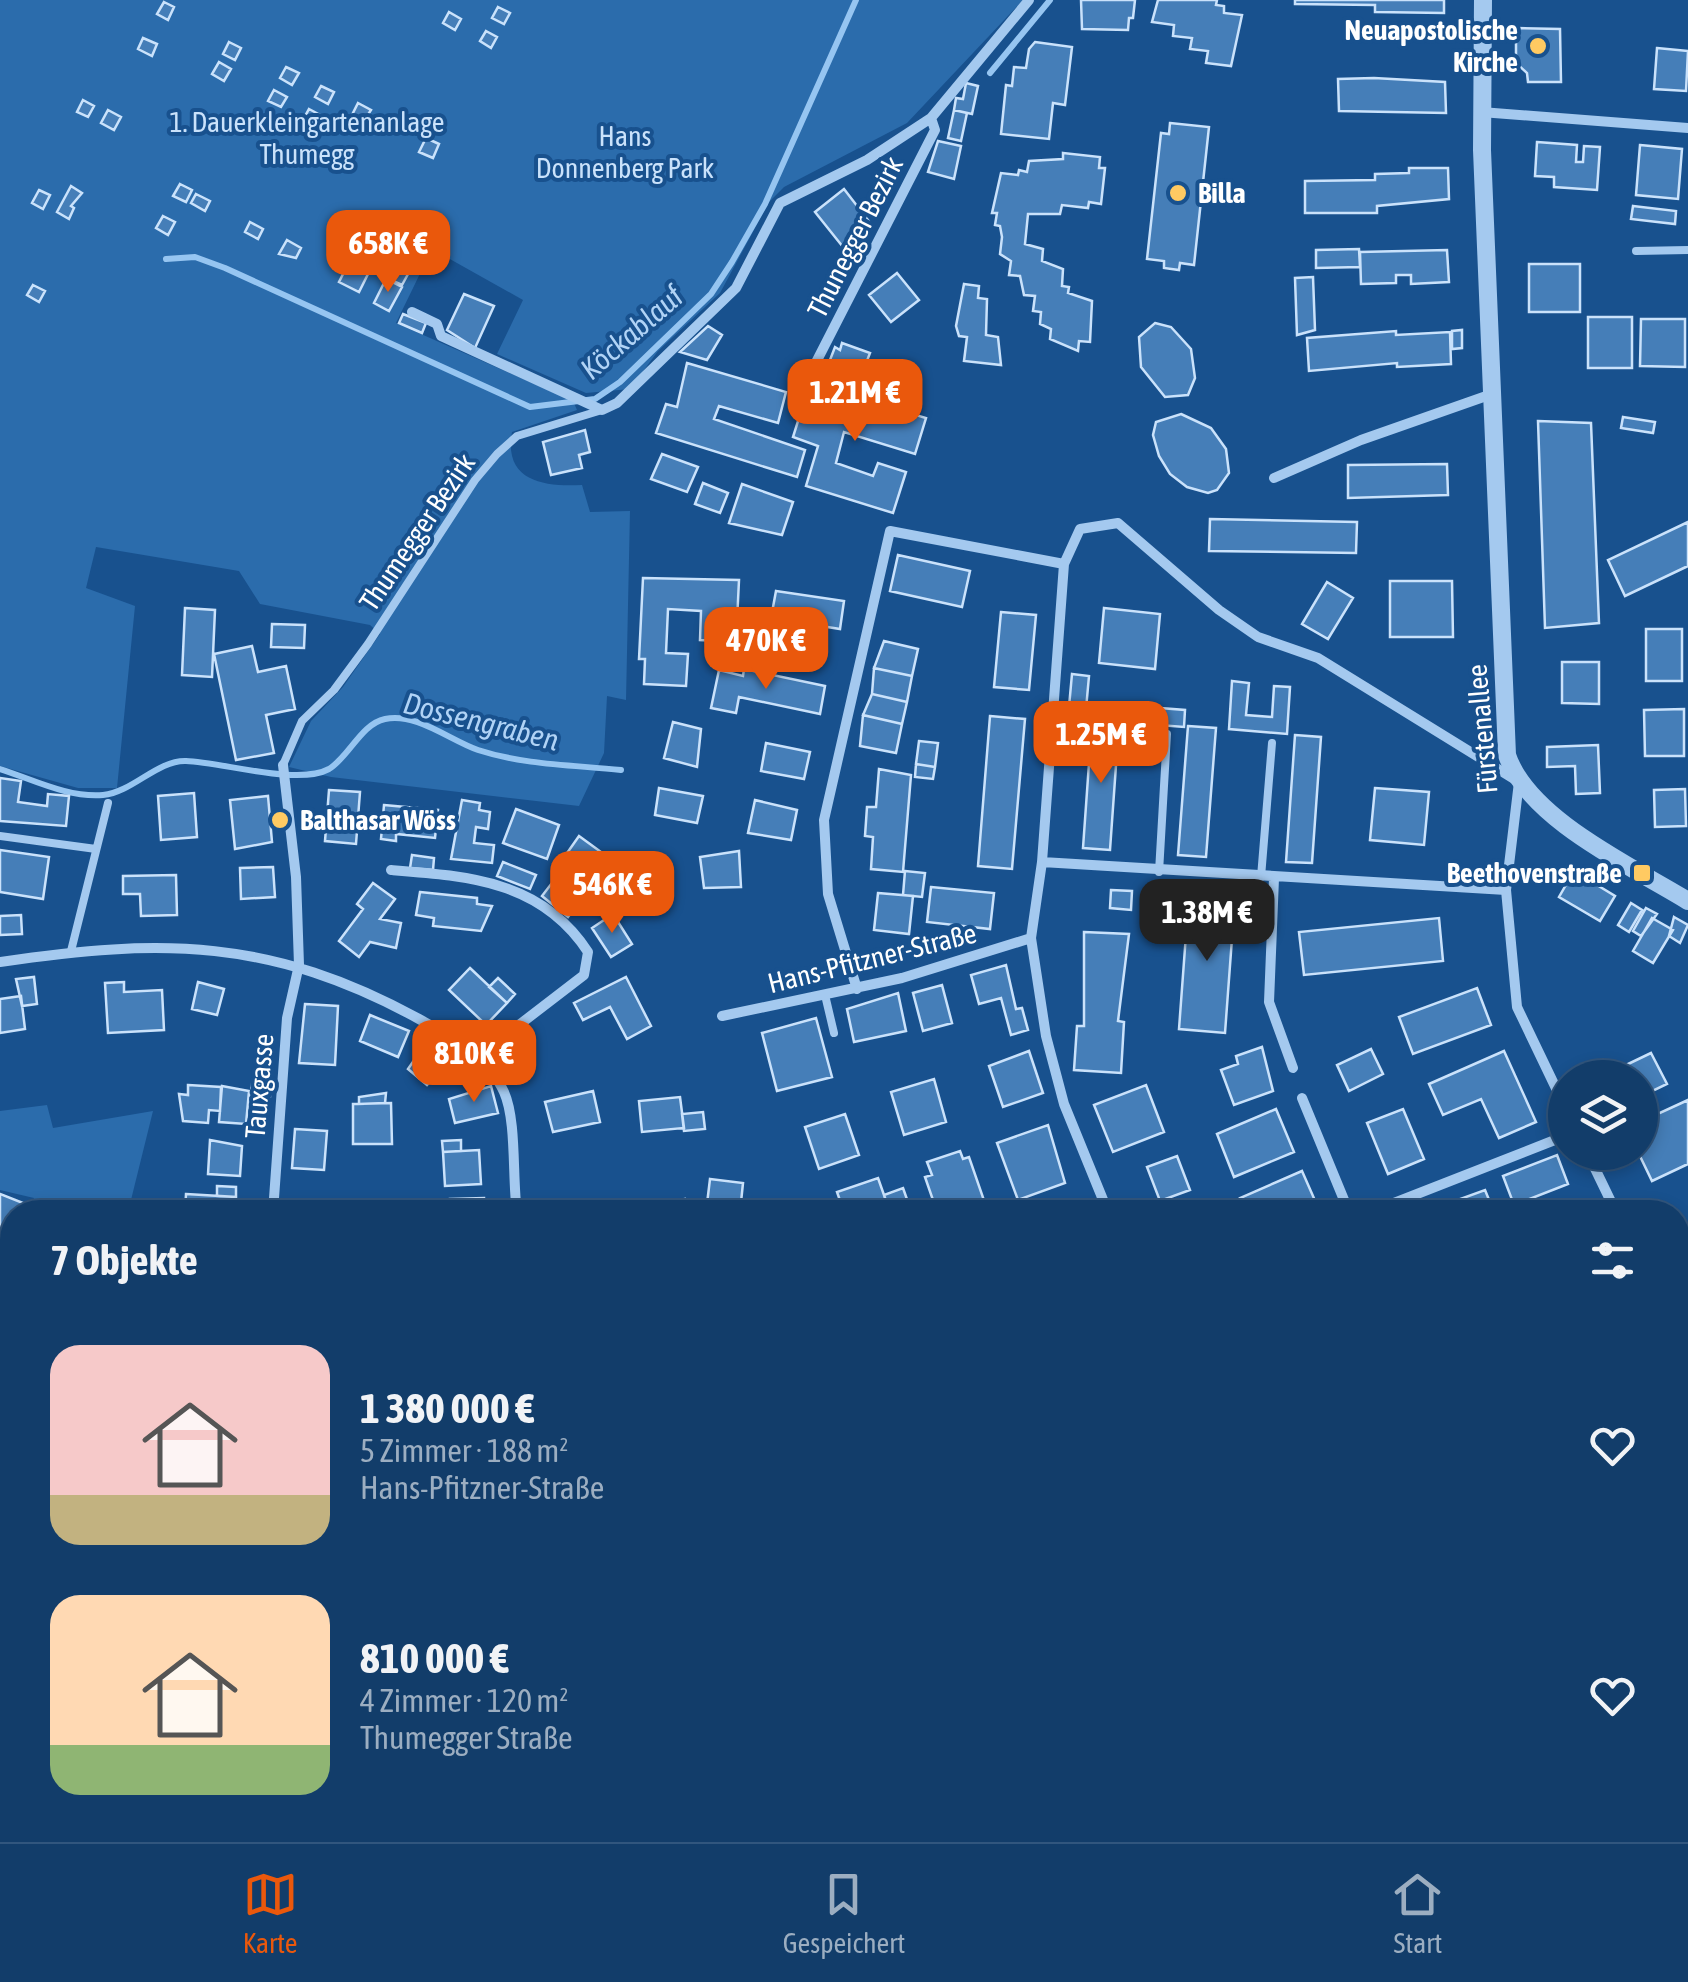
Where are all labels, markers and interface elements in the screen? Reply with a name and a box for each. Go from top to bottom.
place label: Neuapostolische Kirche [1345,14,1518,78]
marker: Neuapostolische Kirche [1527,35,1549,57]
park label: 1. Dauerkleingartenanlage Thumegg [169,106,445,170]
park label: Hans Donnenberg Park [536,120,714,184]
street label: Thunegger Bezirk [801,151,909,323]
place label: Billa [1198,177,1246,209]
marker: Billa [1167,182,1189,204]
pin: 658K € [307,210,469,295]
text: 658K € [348,224,428,261]
water label: Köckablauf [573,278,691,386]
pin: 1.21M € [763,359,947,444]
text: 1.21M € [809,373,901,410]
street label: Thumegger Bezirk [353,447,481,617]
pin: 470K € [685,607,847,692]
text: 470K € [726,621,806,658]
street label: Fürstenallee [1460,663,1504,795]
water label: Dossengraben [400,685,562,757]
pin: 1.25M € [1009,701,1193,786]
text: 1.25M € [1055,715,1147,752]
place label: Balthasar Wöss [300,804,456,836]
marker: Balthasar Wöss [269,809,291,831]
pin: 546K € [531,851,693,936]
place label: Beethovenstraße [1447,857,1622,889]
marker: Beethovenstraße [1631,862,1653,884]
text: 546K € [572,865,652,902]
pin: 1.38M € [1115,879,1299,964]
text: 1.38M € [1161,893,1253,930]
street label: Hans-Pfitzner-Straße [764,917,980,999]
pin: 810K € [393,1020,555,1105]
street label: Tauxgasse [238,1032,280,1140]
text: 810K € [434,1034,514,1071]
map controls [1548,1060,1658,1170]
button: layers [1548,1060,1658,1170]
icon: filters [1585,1233,1640,1288]
text: 7 Objekte [50,1236,198,1284]
text: 1 380 000 € [360,1384,534,1432]
icon: home [130,1385,250,1505]
icon: heart [1585,1418,1640,1473]
text: 5 Zimmer · 188 m² [360,1432,568,1469]
text: Hans-Pfitzner-Straße [360,1469,604,1506]
text: 810 000 € [360,1634,509,1682]
icon: home [130,1635,250,1755]
icon: heart [1585,1668,1640,1723]
text: 4 Zimmer · 120 m² [360,1682,568,1719]
text: Thumegger Straße [360,1719,572,1756]
tab: Karte [243,1867,298,1959]
tab: Gespeichert [783,1867,905,1959]
tab: Start [1390,1867,1445,1959]

